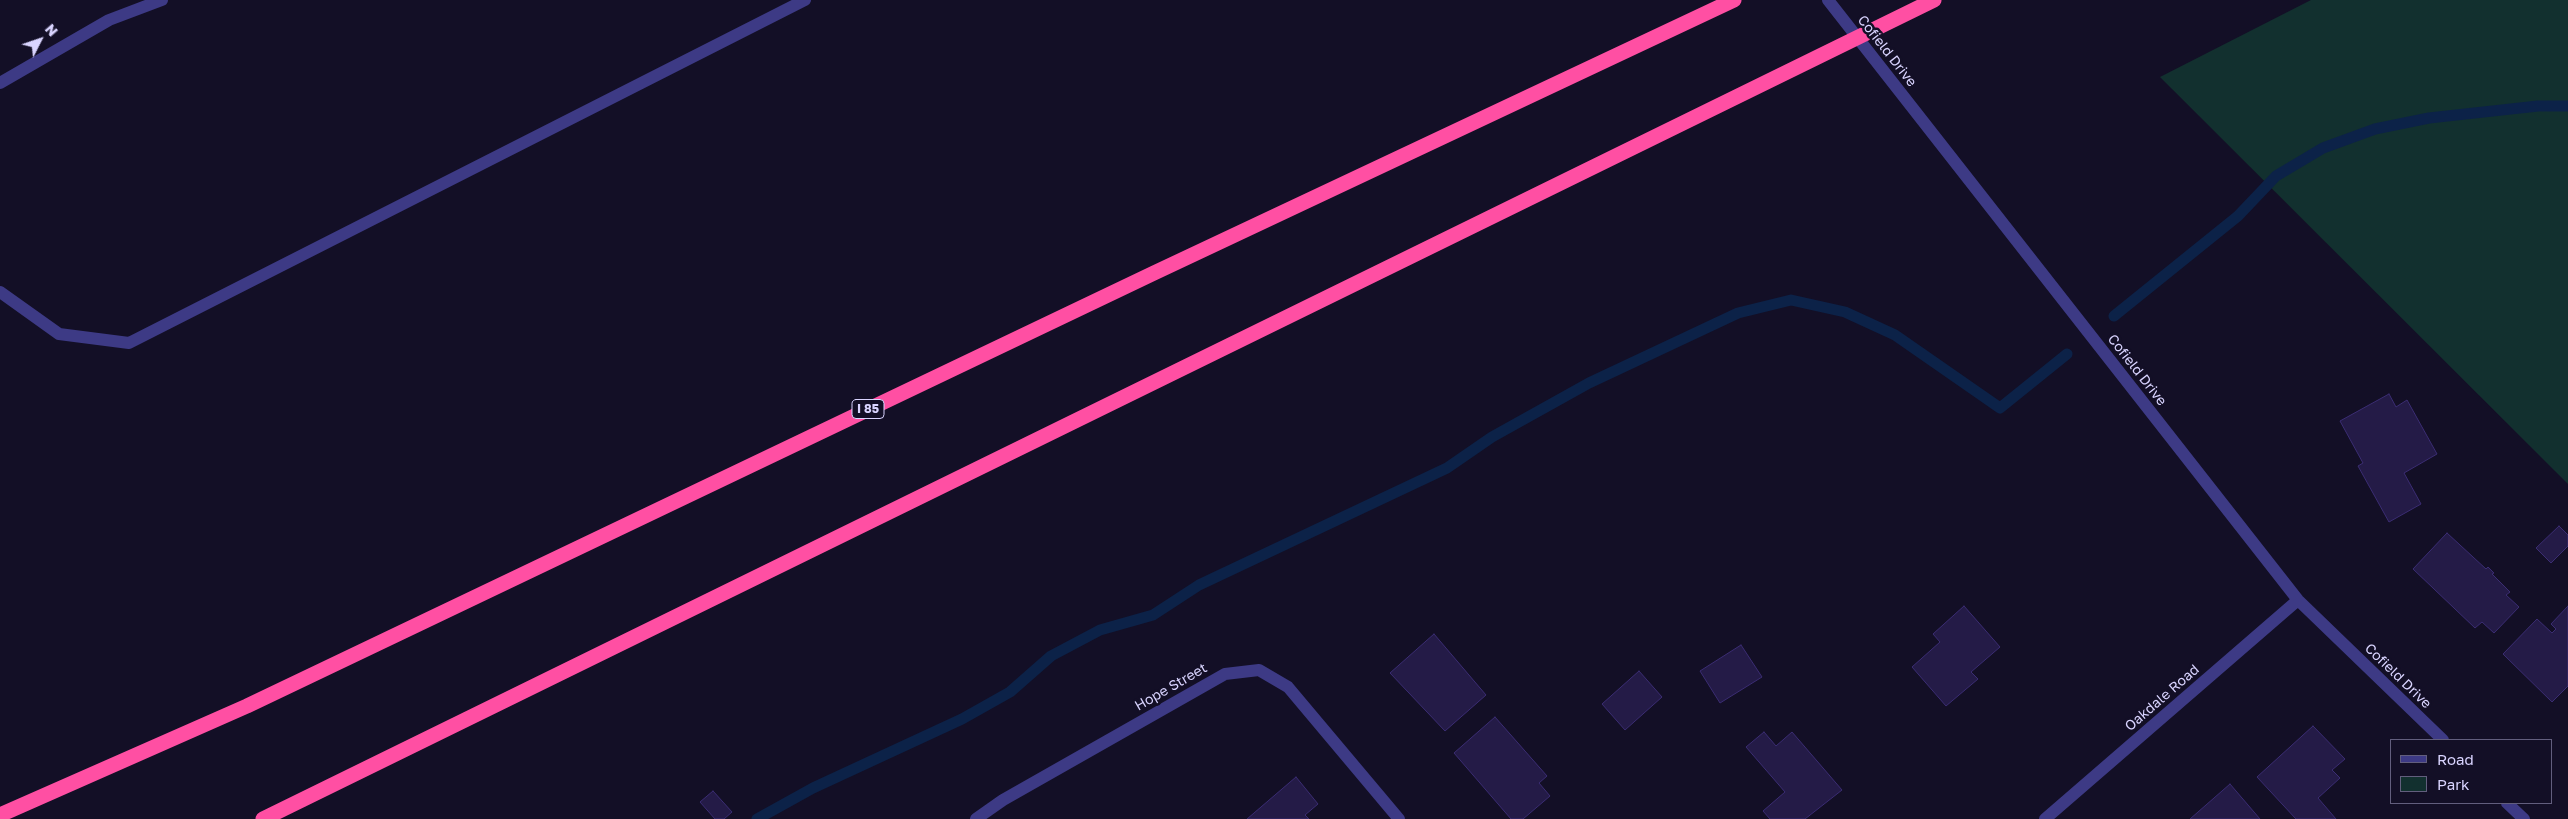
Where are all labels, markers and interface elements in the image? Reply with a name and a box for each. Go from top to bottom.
street label: Cofield Drive [1854,12,1920,90]
north arrow [15,15,65,65]
text: N [42,20,62,39]
street label: Cofield Drive [2104,331,2170,409]
road number: I 85 [852,399,884,418]
street label: Cofield Drive [2361,640,2435,712]
street label: Hope Street [1132,660,1210,714]
street label: Oakdale Road [2122,661,2202,735]
legend [2390,739,2553,804]
text: Road [2437,750,2474,768]
text: Park [2437,775,2469,793]

